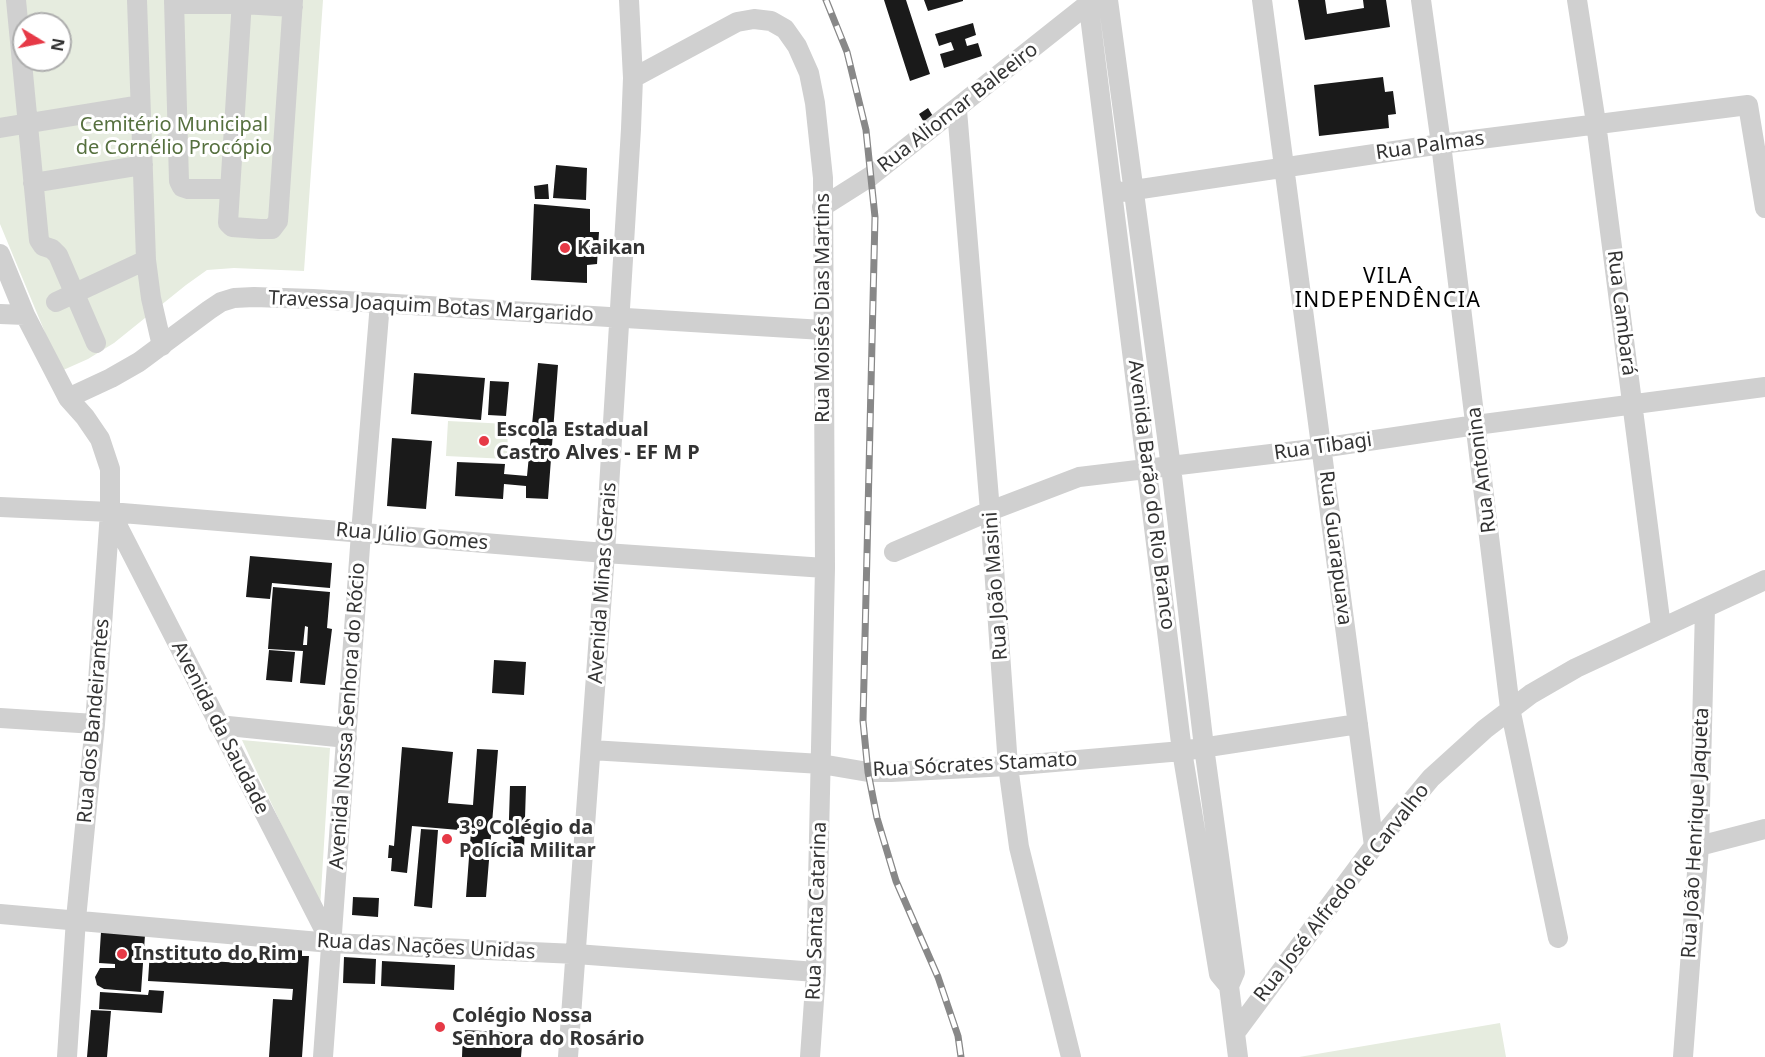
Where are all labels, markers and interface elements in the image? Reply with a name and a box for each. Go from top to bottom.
north arrow [12,12,72,72]
text: N [46,36,70,53]
street label: Rua Aliomar Baleeiro [873,38,1043,178]
park label: Cemitério Municipal de Cornélio Procópio [76,113,272,160]
street label: Rua Palmas [1374,127,1486,165]
street label: Rua Moisés Dias Martins [811,193,835,423]
place label: Kaikan [577,236,646,260]
marker: Kaikan [558,241,572,255]
street label: Rua Cambará [1601,249,1641,377]
district label: VILA INDEPENDÊNCIA [1295,264,1481,314]
street label: Travessa Joaquim Botas Margarido [268,286,594,328]
street label: Avenida Barão do Rio Branco [1123,359,1179,631]
street label: Rua Antonina [1462,406,1502,534]
place label: Escola Estadual Castro Alves - EF M P [496,418,700,465]
street label: Rua Tibagi [1273,428,1373,466]
marker: Escola Estadual Castro Alves - EF M P [477,434,491,448]
street label: Rua Guarapuava [1314,469,1356,627]
street label: Avenida Minas Gerais [584,482,622,684]
street label: Rua João Masini [979,511,1013,661]
street label: Rua Júlio Gomes [335,518,489,556]
street label: Avenida Nossa Senhora do Rócio [325,562,371,870]
street label: Rua dos Bandeirantes [73,618,115,824]
street label: Avenida da Saudade [166,638,274,818]
street label: Rua João Henrique Jaqueta [1677,707,1715,959]
street label: Rua Sócrates Stamato [872,748,1078,782]
street label: Rua José Alfredo de Carvalho [1249,779,1435,1007]
place label: 3.º Colégio da Polícia Militar [459,816,596,863]
street label: Rua Santa Catarina [802,821,832,1001]
marker: 3.º Colégio da Polícia Militar [440,832,454,846]
street label: Rua das Nações Unidas [316,929,536,965]
place label: Instituto do Rim [134,942,296,966]
marker: Instituto do Rim [115,947,129,961]
place label: Colégio Nossa Senhora do Rosário [452,1004,645,1051]
marker: Colégio Nossa Senhora do Rosário [433,1020,447,1034]

